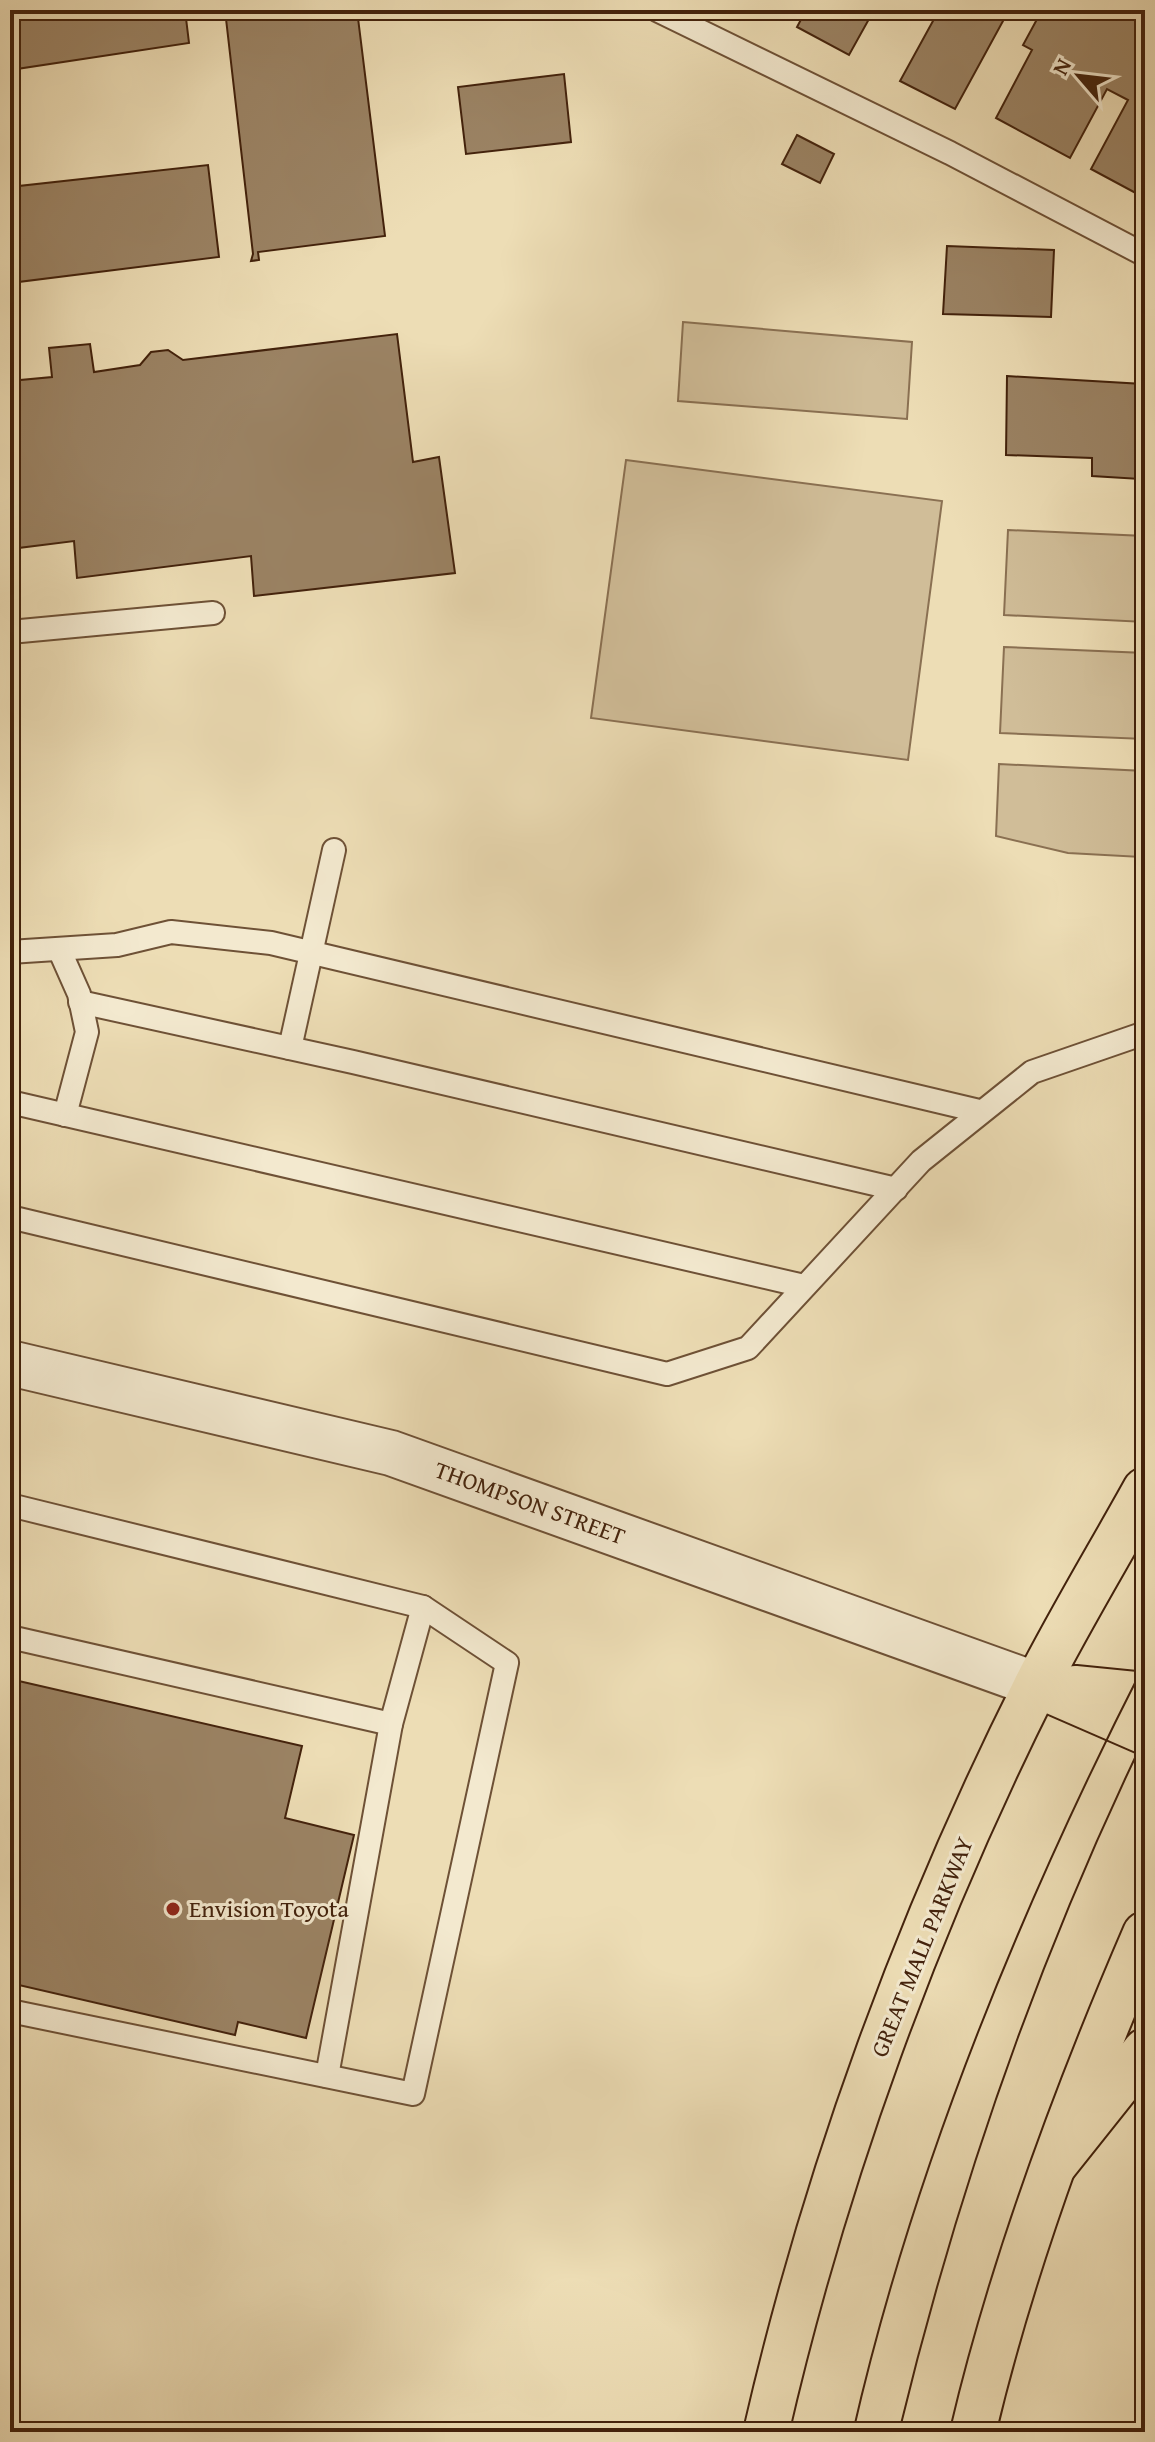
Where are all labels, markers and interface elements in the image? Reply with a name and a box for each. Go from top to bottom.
north arrow [1039,36,1119,116]
text: N [1044,52,1079,81]
street label: THOMPSON STREET [430,1452,630,1553]
street label: GREAT MALL PARKWAY [861,1832,982,2062]
place label: Envision Toyota [189,1891,350,1926]
marker: Envision Toyota [164,1900,182,1918]

